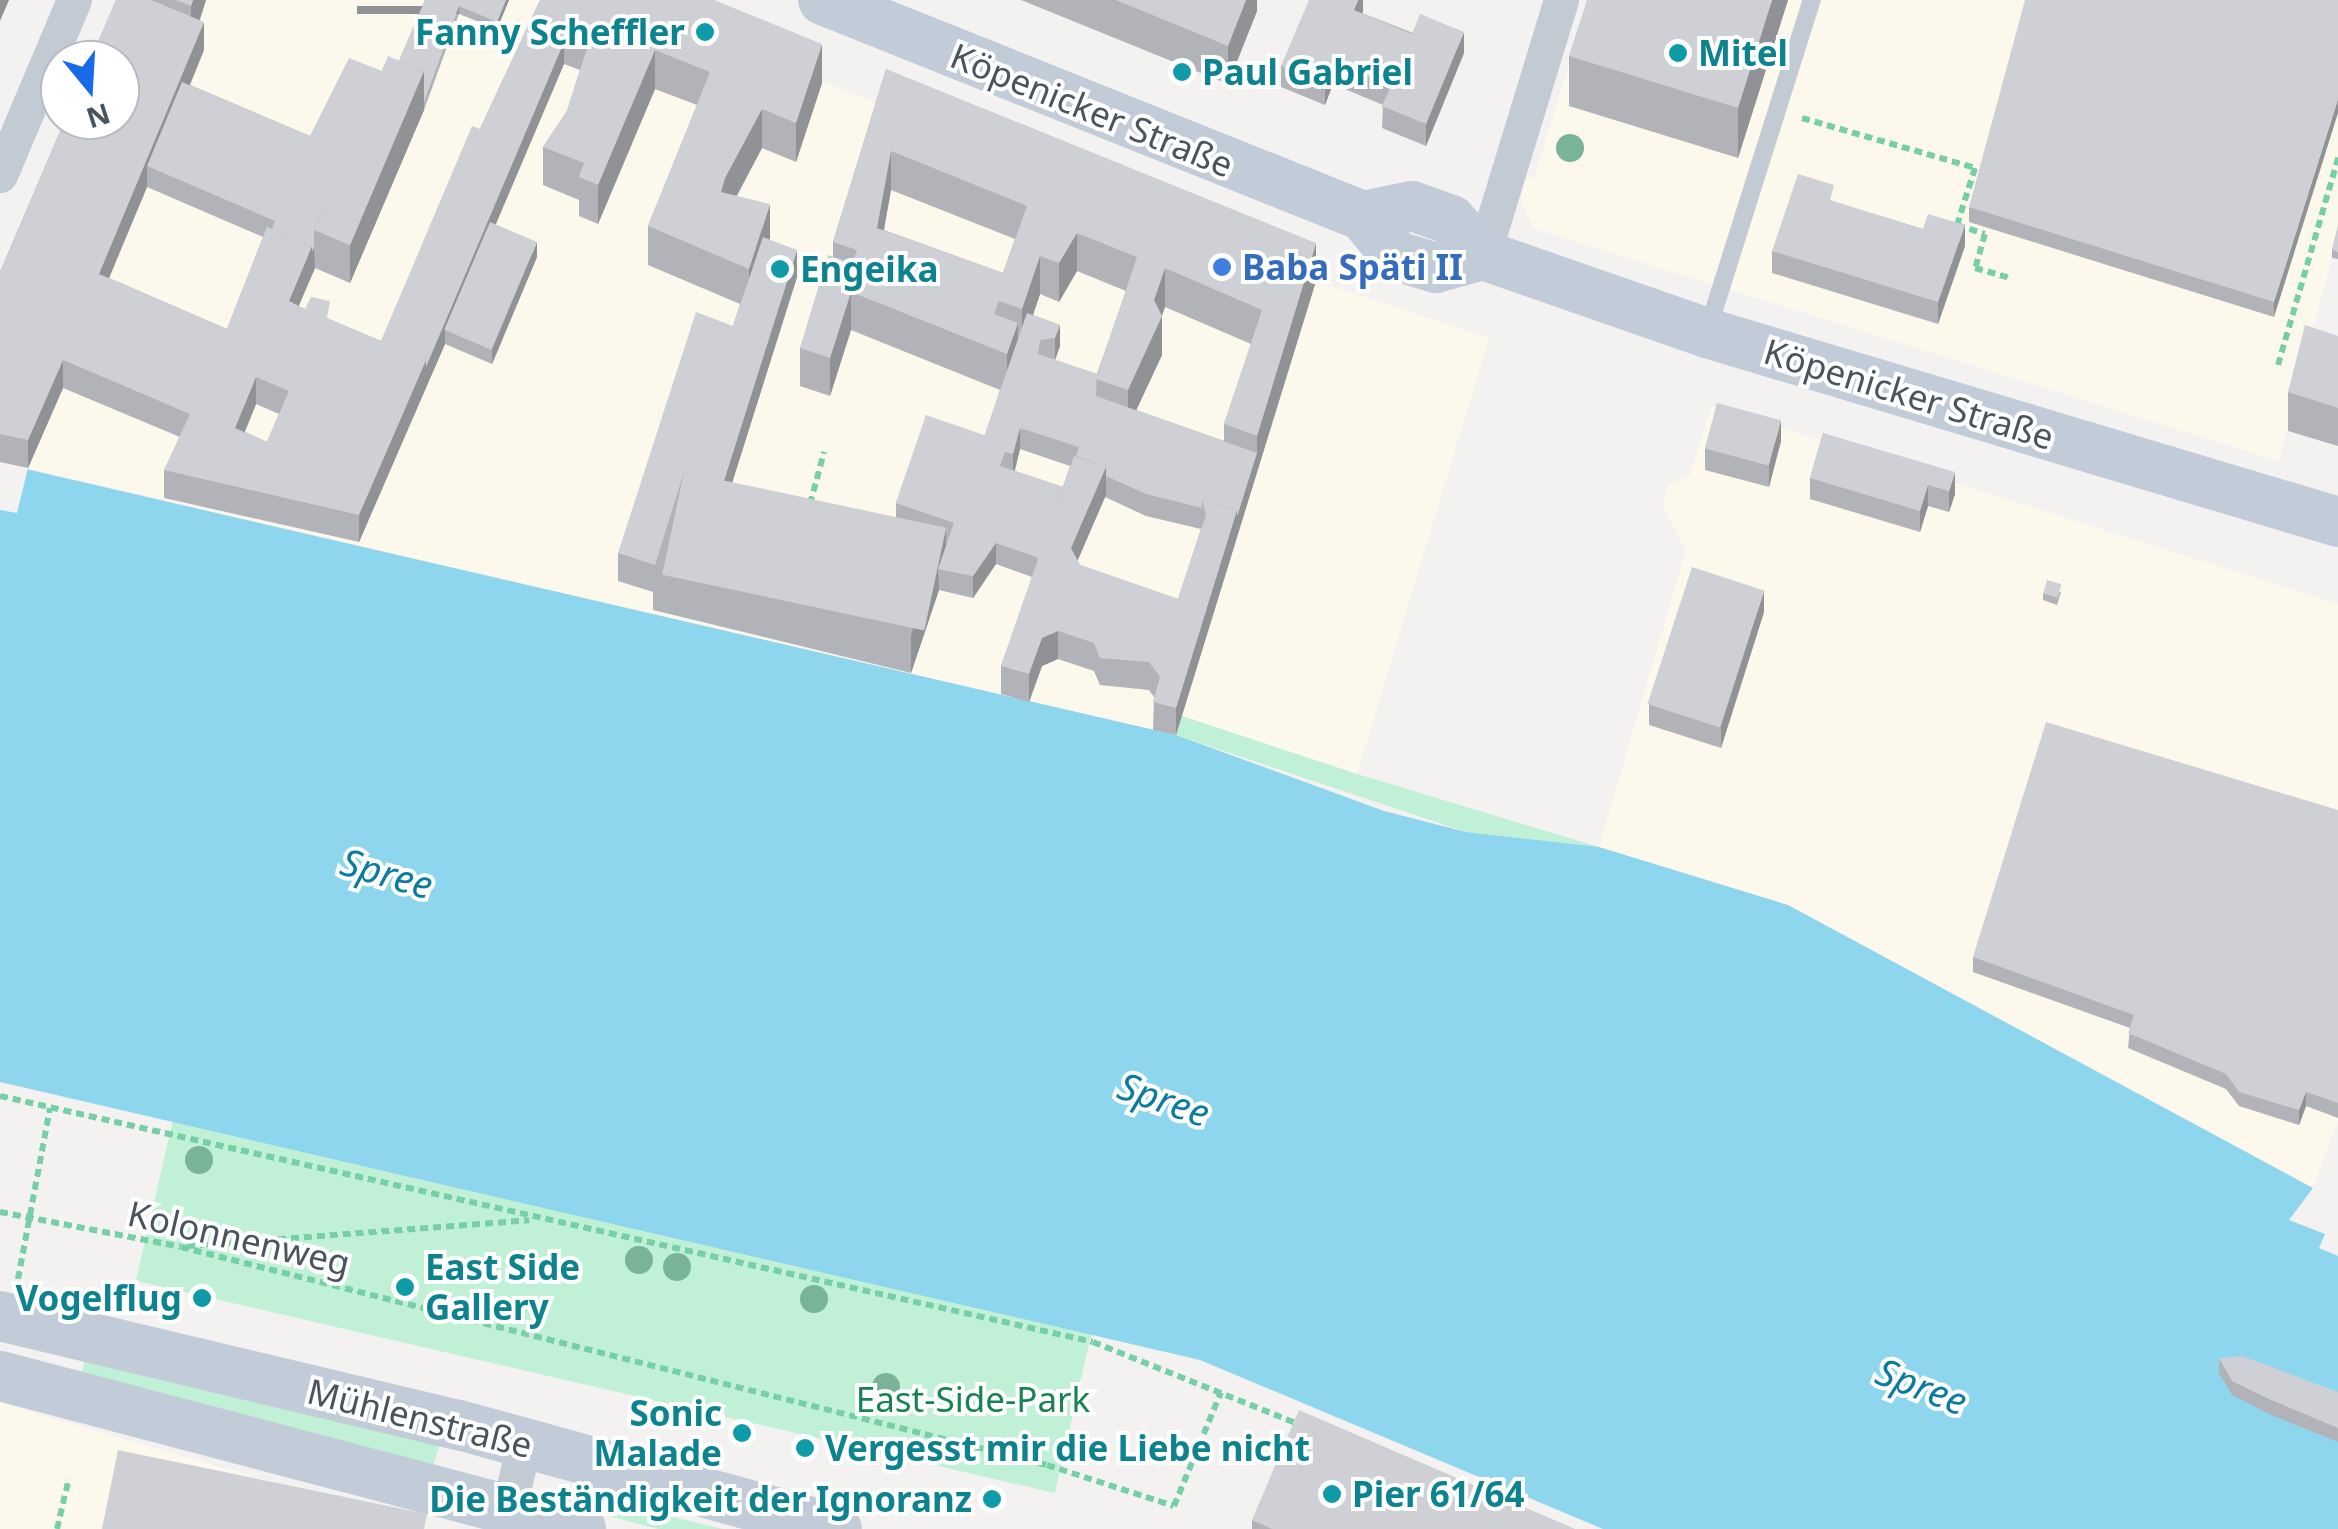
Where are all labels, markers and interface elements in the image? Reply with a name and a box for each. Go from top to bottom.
place label: Fanny Scheffler [415,11,685,53]
marker: Fanny Scheffler [694,21,716,43]
place label: Mitel [1698,32,1788,74]
street label: Köpenicker Straße [945,34,1239,186]
north arrow [40,40,140,140]
marker: Mitel [1667,42,1689,64]
place label: Paul Gabriel [1202,51,1413,93]
marker: Paul Gabriel [1171,61,1193,83]
text: N [82,95,115,138]
place label: Baba Späti II [1242,246,1463,288]
place label: Engeika [800,248,938,290]
marker: Baba Späti II [1211,256,1233,278]
marker: Engeika [769,258,791,280]
street label: Köpenicker Straße [1759,330,2059,458]
water label: Spree [336,838,438,908]
water label: Spree [1112,1062,1216,1136]
street label: Kolonnenweg [124,1192,354,1284]
place label: East Side Gallery [425,1246,580,1328]
marker: East Side Gallery [394,1276,416,1298]
place label: Vogelflug [16,1277,182,1319]
marker: Vogelflug [191,1287,213,1309]
water label: Spree [1870,1348,1974,1424]
street label: Mühlenstraße [303,1370,537,1466]
park label: East-Side-Park [856,1378,1090,1420]
place label: Sonic Malade [594,1392,722,1474]
marker: Sonic Malade [731,1422,753,1444]
place label: Vergesst mir die Liebe nicht [825,1427,1310,1469]
marker: Vergesst mir die Liebe nicht [794,1437,816,1459]
place label: Pier 61/64 [1352,1473,1524,1515]
place label: Die Beständigkeit der Ignoranz [429,1478,972,1520]
marker: Pier 61/64 [1321,1483,1343,1505]
marker: Die Beständigkeit der Ignoranz [981,1488,1003,1510]

